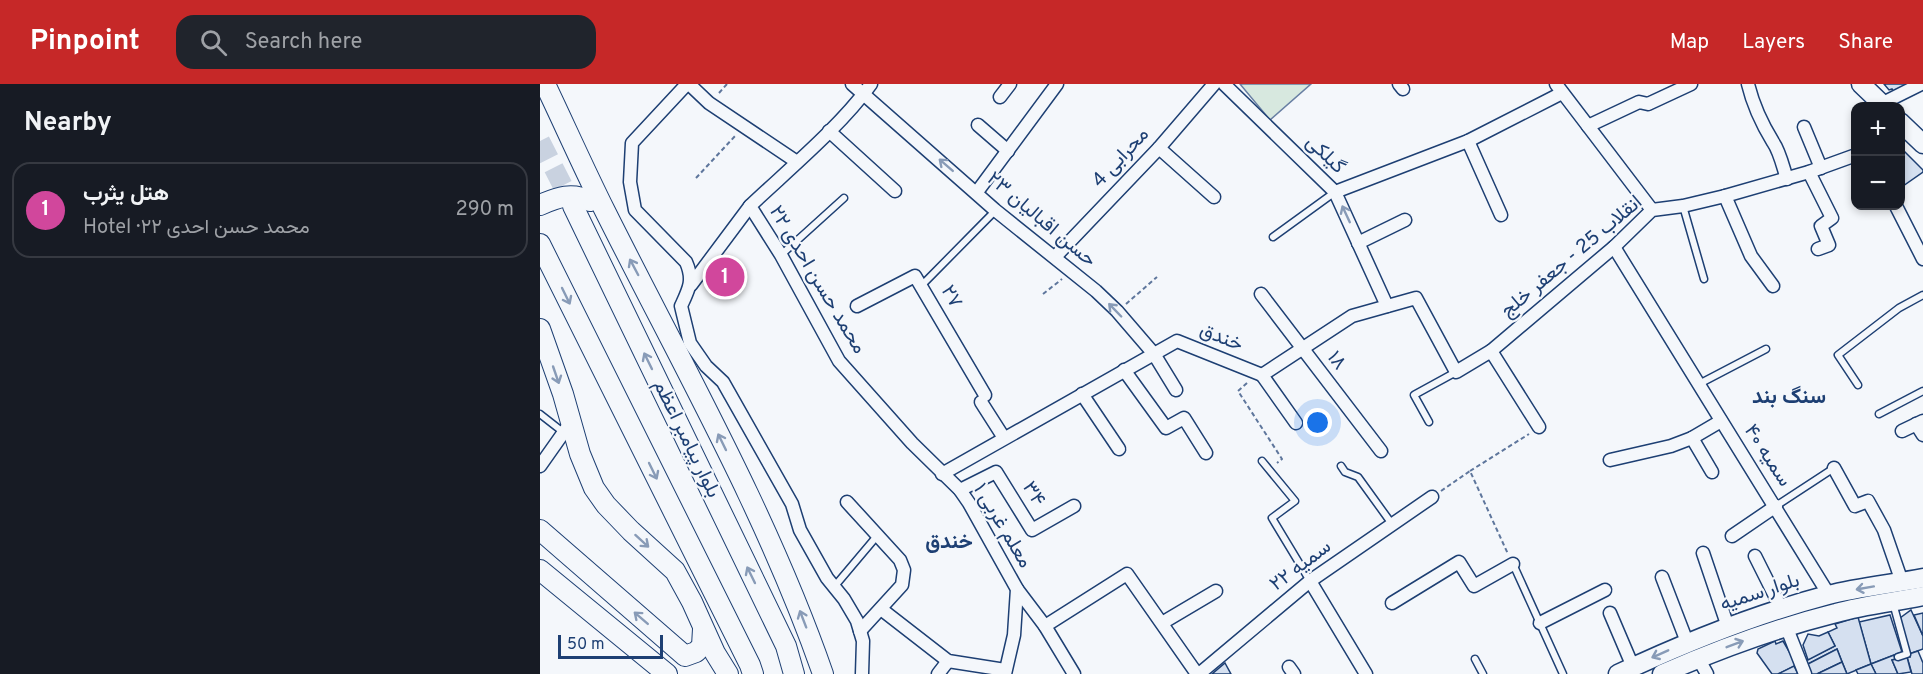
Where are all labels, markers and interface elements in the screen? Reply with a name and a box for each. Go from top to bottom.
search box [176,15,596,69]
text: Pinpoint [30,24,140,60]
icon: search [197,26,230,59]
text: Search here [245,29,362,56]
text: Map [1670,29,1709,56]
text: Layers [1742,29,1805,56]
text: Share [1838,29,1893,56]
map controls [1851,102,1905,210]
button: + [1851,102,1905,156]
text: Nearby [24,107,112,140]
street label: محرابی 4 [1087,122,1155,194]
street label: گیلکی [1300,130,1351,180]
button: − [1851,156,1905,210]
one-way arrow [938,159,954,173]
street label: ۲۳ حسن اقبالیان [981,166,1101,274]
text: هتل یثرب [83,181,169,208]
street label: انقلاب 25 - جعفر خلج [1496,190,1648,324]
text: 1 [42,197,50,223]
text: 290 m [456,197,514,223]
street label: ۲۲ محمد حسن احدی [762,201,872,359]
one-way arrow [1339,206,1351,224]
text: Hotel · ۲۲ محمد حسن احدی [83,215,310,241]
pin: 1 [706,254,744,300]
one-way arrow [628,259,640,277]
street label: ۲۷ [934,281,968,313]
one-way arrow [561,287,572,305]
one-way arrow [1108,303,1123,318]
street label: خندق [1195,318,1247,358]
street label: ۱۸ [1320,346,1352,376]
one-way arrow [642,353,654,371]
one-way arrow [551,365,562,384]
street label: بلوار پیامبر اعظم [646,376,726,502]
district label: سنگ بند [1752,384,1826,411]
your location [1303,408,1332,437]
street label: سمیه ۴۰ [1737,420,1797,492]
one-way arrow [716,433,728,451]
one-way arrow [647,462,659,479]
street label: ۳۴ [1015,477,1051,511]
street label: معلم غربی ۱ [966,479,1038,573]
district label: خندق [925,529,973,556]
one-way arrow [635,534,650,548]
street label: سمیه ۲۲ [1265,534,1337,598]
one-way arrow [745,566,757,584]
street label: بلوار سمیه [1717,568,1803,618]
one-way arrow [1856,583,1876,594]
one-way arrow [797,610,808,629]
one-way arrow [634,611,649,625]
scale bar [558,632,663,660]
text: 50 m [567,635,605,655]
one-way arrow [1726,638,1744,649]
one-way arrow [1652,649,1670,661]

